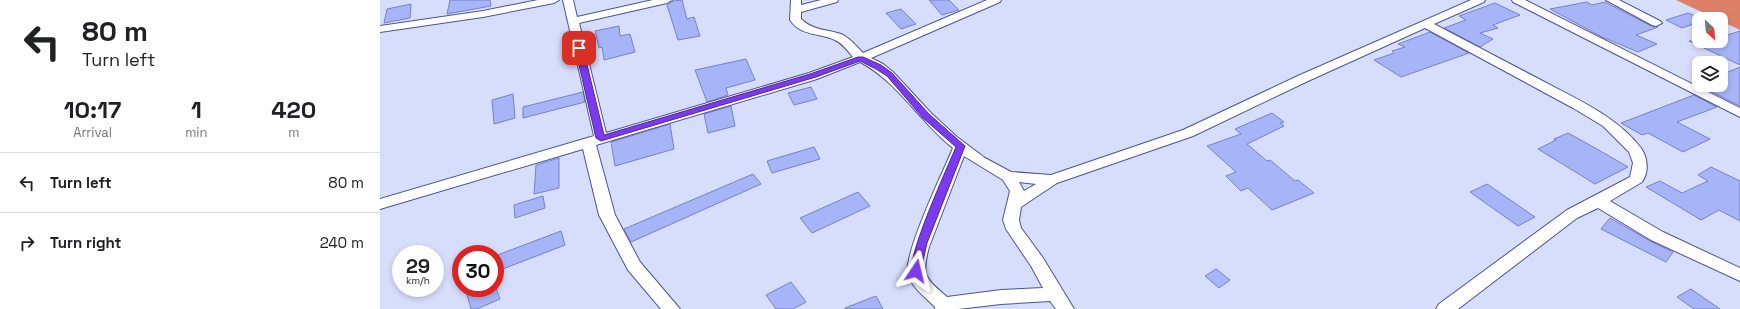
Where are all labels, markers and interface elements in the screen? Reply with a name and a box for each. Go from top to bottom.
north arrow [1692,12,1728,48]
map controls [1692,12,1728,92]
text: 80 m [82,13,148,49]
icon: left [16,16,68,68]
pin [562,31,596,65]
icon: arrive [568,37,590,59]
text: Turn left [82,48,155,71]
button: layers [1692,56,1728,92]
text: 10:17 [64,94,121,125]
text: 1 [191,94,202,125]
text: 420 [271,94,316,125]
text: Arrival [73,124,112,141]
text: min [185,124,207,141]
text: m [288,124,299,141]
icon: left [16,172,38,194]
text: Turn left [50,173,112,192]
text: 80 m [328,173,364,192]
icon: right [16,232,38,254]
text: Turn right [50,233,121,252]
text: 240 m [320,233,364,252]
speed limit sign: 30 [452,245,504,297]
position arrow [895,250,937,292]
text: 29 [406,253,430,279]
text: km/h [406,274,430,287]

